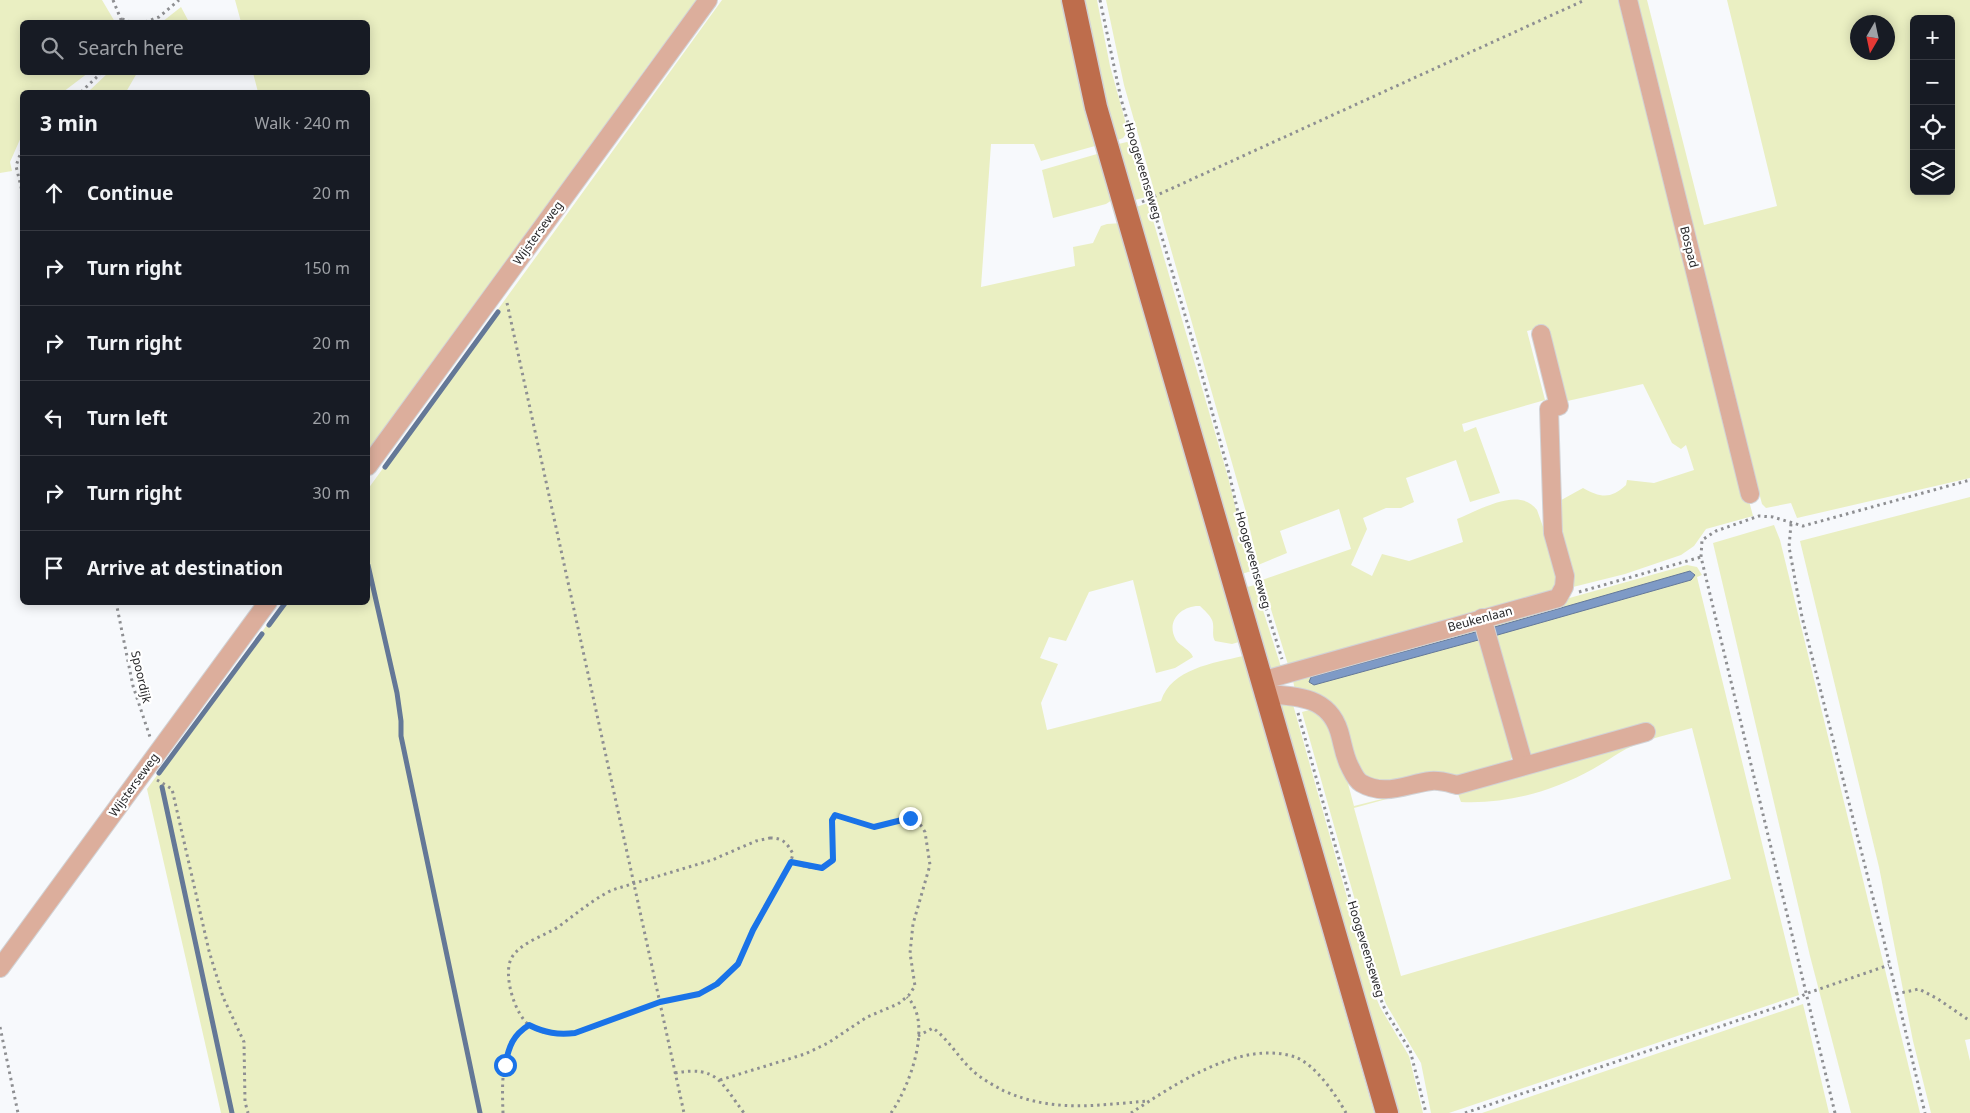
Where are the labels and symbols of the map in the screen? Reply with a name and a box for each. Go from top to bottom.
north arrow [1850,15,1895,60]
street label: Hoogeveenseweg [1121,120,1166,221]
street label: Wijsterseweg [509,197,567,268]
street label: Bospad [1676,224,1703,269]
street label: Hoogeveenseweg [1231,509,1275,610]
street label: Beukenlaan [1446,602,1514,635]
street label: Spoordijk [127,649,156,705]
street label: Wijsterseweg [105,749,163,820]
route end [899,807,922,830]
street label: Hoogeveenseweg [1344,898,1389,999]
route start [494,1054,517,1077]

